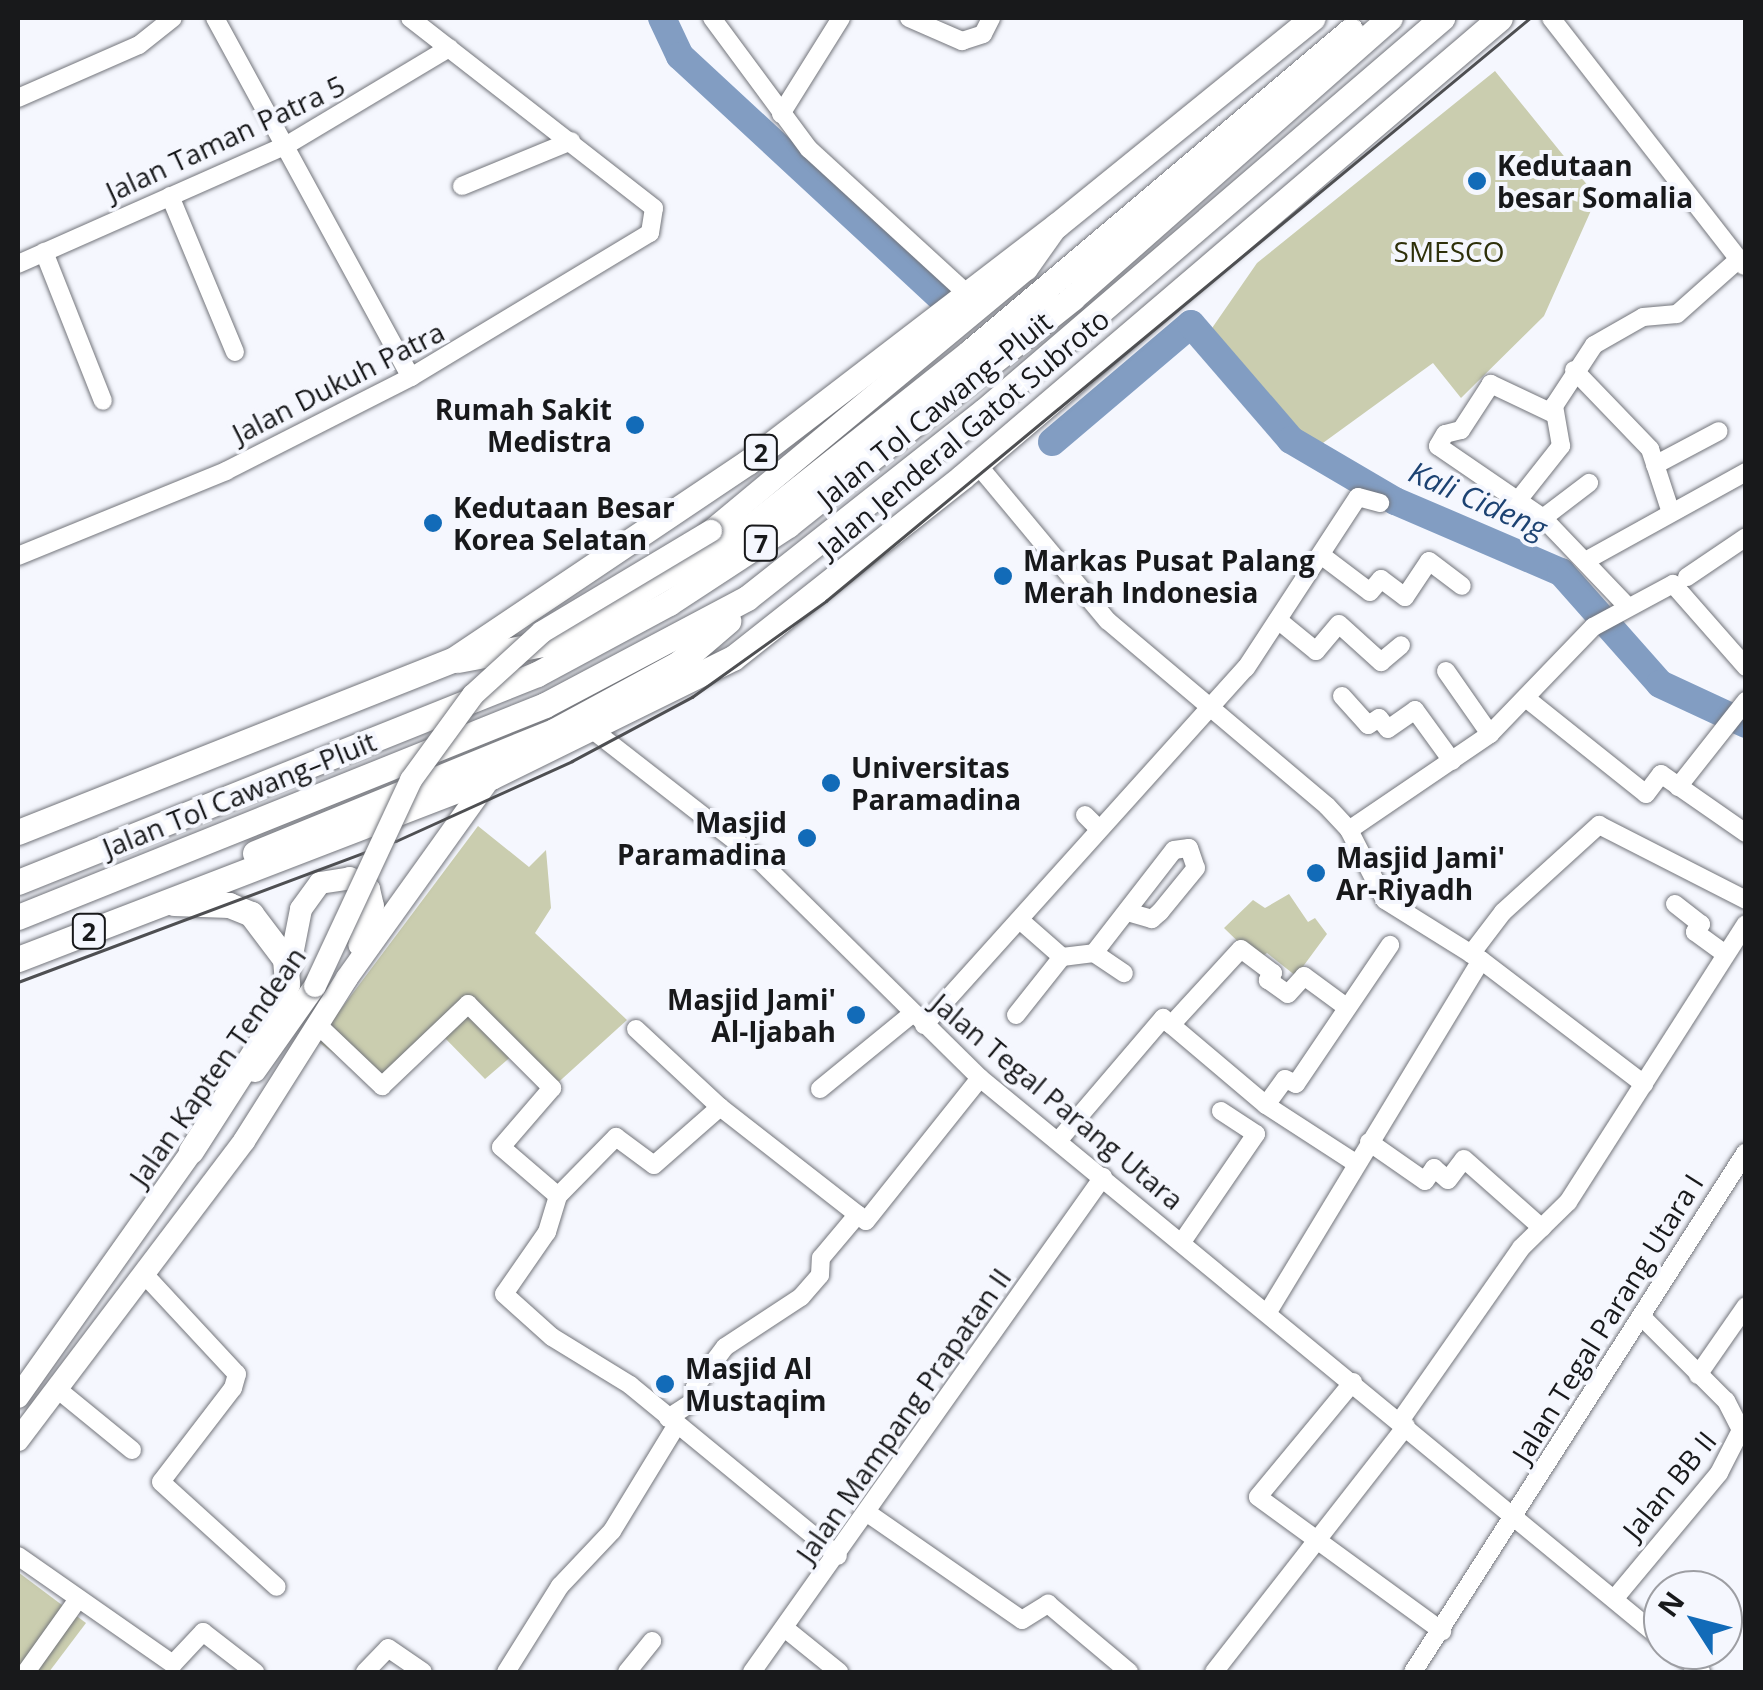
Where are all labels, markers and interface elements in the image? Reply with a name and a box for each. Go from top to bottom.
street label: Jalan Taman Patra 5 [100,68,350,208]
place label: Kedutaan besar Somalia [1497,148,1693,214]
marker: Kedutaan besar Somalia [1466,170,1488,192]
park label: SMESCO [1394,234,1504,268]
street label: Jalan Jenderal Gatot Subroto [811,301,1115,565]
street label: Jalan Tol Cawang–Pluit [810,304,1058,514]
street label: Jalan Dukuh Patra [226,314,450,450]
place label: Rumah Sakit Medistra [435,392,612,458]
marker: Rumah Sakit Medistra [622,412,648,438]
road number: 2 [744,432,778,472]
water label: Kali Cideng [1404,454,1552,546]
place label: Kedutaan Besar Korea Selatan [453,490,675,556]
marker: Kedutaan Besar Korea Selatan [422,512,444,534]
road number: 7 [744,523,778,563]
place label: Markas Pusat Palang Merah Indonesia [1023,543,1315,609]
marker: Markas Pusat Palang Merah Indonesia [992,565,1014,587]
street label: Jalan Tol Cawang–Pluit [97,724,381,864]
place label: Universitas Paramadina [851,750,1021,816]
marker: Universitas Paramadina [820,772,842,794]
place label: Masjid Paramadina [617,805,787,871]
marker: Masjid Paramadina [796,827,818,849]
place label: Masjid Jami' Ar-Riyadh [1336,840,1505,906]
marker: Masjid Jami' Ar-Riyadh [1305,862,1327,884]
road number: 2 [72,911,106,951]
street label: Jalan Kapten Tendean [122,940,312,1192]
place label: Masjid Jami' Al-Ijabah [667,982,836,1048]
street label: Jalan Tegal Parang Utara [925,986,1191,1216]
marker: Masjid Jami' Al-Ijabah [845,1004,867,1026]
street label: Jalan Tegal Parang Utara I [1504,1168,1710,1468]
street label: Jalan Mampang Prapatan II [788,1261,1018,1569]
place label: Masjid Al Mustaqim [685,1351,827,1417]
marker: Masjid Al Mustaqim [654,1373,676,1395]
street label: Jalan BB II [1615,1424,1723,1546]
north arrow [1643,1570,1743,1670]
text: N [1648,1583,1692,1624]

